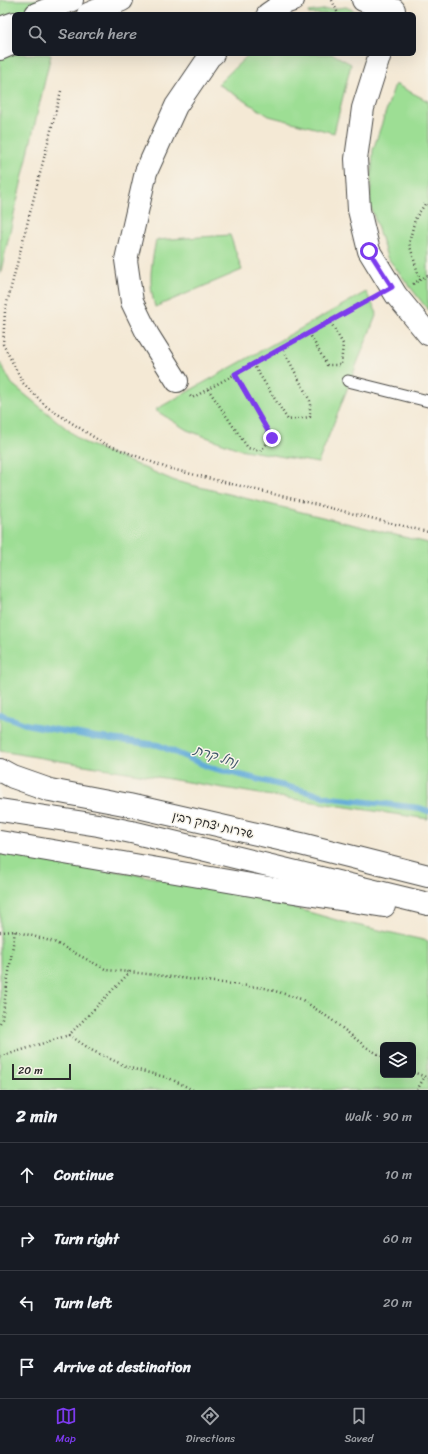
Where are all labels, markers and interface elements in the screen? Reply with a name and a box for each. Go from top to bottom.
search box [12,12,416,56]
text: Search here [58,21,137,47]
icon: search [26,23,48,45]
route start [360,242,378,260]
route end [263,429,281,447]
water label: נחל קרת [190,738,242,774]
street label: שדרות יצחק רבין [170,805,257,845]
map controls [380,1042,416,1078]
button: layers [380,1042,416,1078]
text: 20 m [18,1061,43,1080]
scale bar [12,1062,71,1081]
text: 2 min [16,1101,57,1131]
text: Walk · 90 m [345,1105,412,1128]
text: Continue [54,1162,114,1188]
text: 10 m [385,1163,412,1186]
icon: ahead [16,1164,38,1186]
text: Turn right [54,1226,119,1252]
text: 60 m [383,1227,412,1250]
icon: right [16,1228,38,1250]
text: Turn left [54,1290,112,1316]
text: 20 m [383,1291,412,1314]
icon: left [16,1292,38,1314]
text: Arrive at destination [54,1354,191,1380]
icon: arrive [16,1356,38,1378]
tab: Map [55,1405,77,1448]
tab: Directions [186,1405,235,1448]
tab: Saved [344,1405,373,1448]

